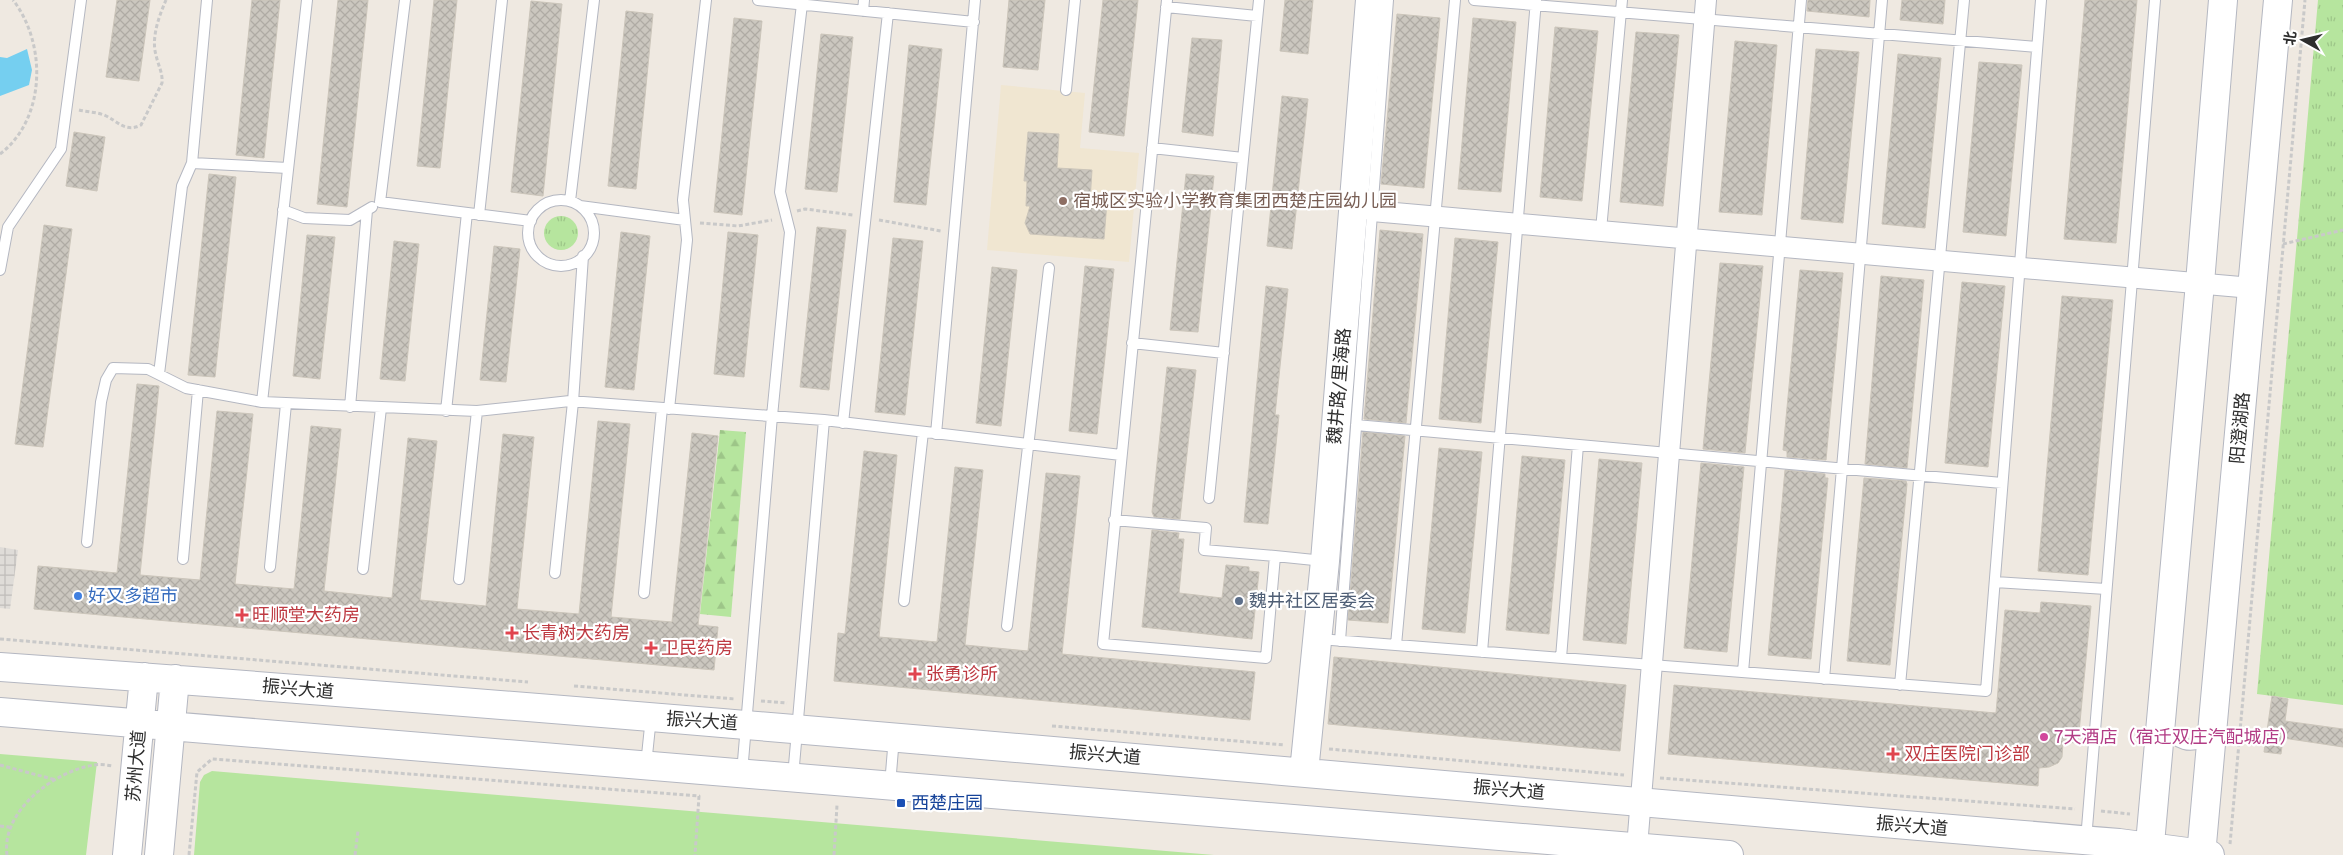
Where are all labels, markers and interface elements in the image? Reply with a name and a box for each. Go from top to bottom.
north arrow [2278,15,2328,65]
text: 北 [2282,30,2301,47]
place label: 宿城区实验小学教育集团西楚庄园幼儿园 [1073,191,1397,214]
marker: 宿城区实验小学教育集团西楚庄园幼儿园 [1057,195,1069,207]
street label: 魏井路/里海路 [1324,327,1357,445]
street label: 阳澄湖路 [2227,391,2256,465]
place label: 好又多超市 [88,586,178,609]
marker: 好又多超市 [72,590,84,602]
place label: 魏井社区居委会 [1249,591,1375,614]
marker: 魏井社区居委会 [1233,595,1245,607]
place label: 旺顺堂大药房 [252,605,360,628]
marker: 旺顺堂大药房 [236,609,248,621]
place label: 长青树大药房 [522,623,630,646]
marker: 长青树大药房 [506,627,518,639]
place label: 卫民药房 [661,638,733,661]
marker: 卫民药房 [645,642,657,654]
place label: 张勇诊所 [926,664,998,687]
marker: 张勇诊所 [908,667,922,681]
street label: 振兴大道 [261,676,335,705]
street label: 振兴大道 [665,709,739,736]
place label: 7天酒店（宿迁双庄汽配城店） [2054,727,2297,750]
street label: 苏州大道 [123,729,152,803]
marker: 7天酒店（宿迁双庄汽配城店） [2038,731,2050,743]
street label: 振兴大道 [1068,742,1142,771]
place label: 双庄医院门诊部 [1904,744,2030,767]
marker: 双庄医院门诊部 [1886,747,1900,761]
street label: 振兴大道 [1472,777,1546,806]
place label: 西楚庄园 [911,793,983,816]
marker: 西楚庄园 [895,797,907,809]
street label: 振兴大道 [1875,813,1949,842]

